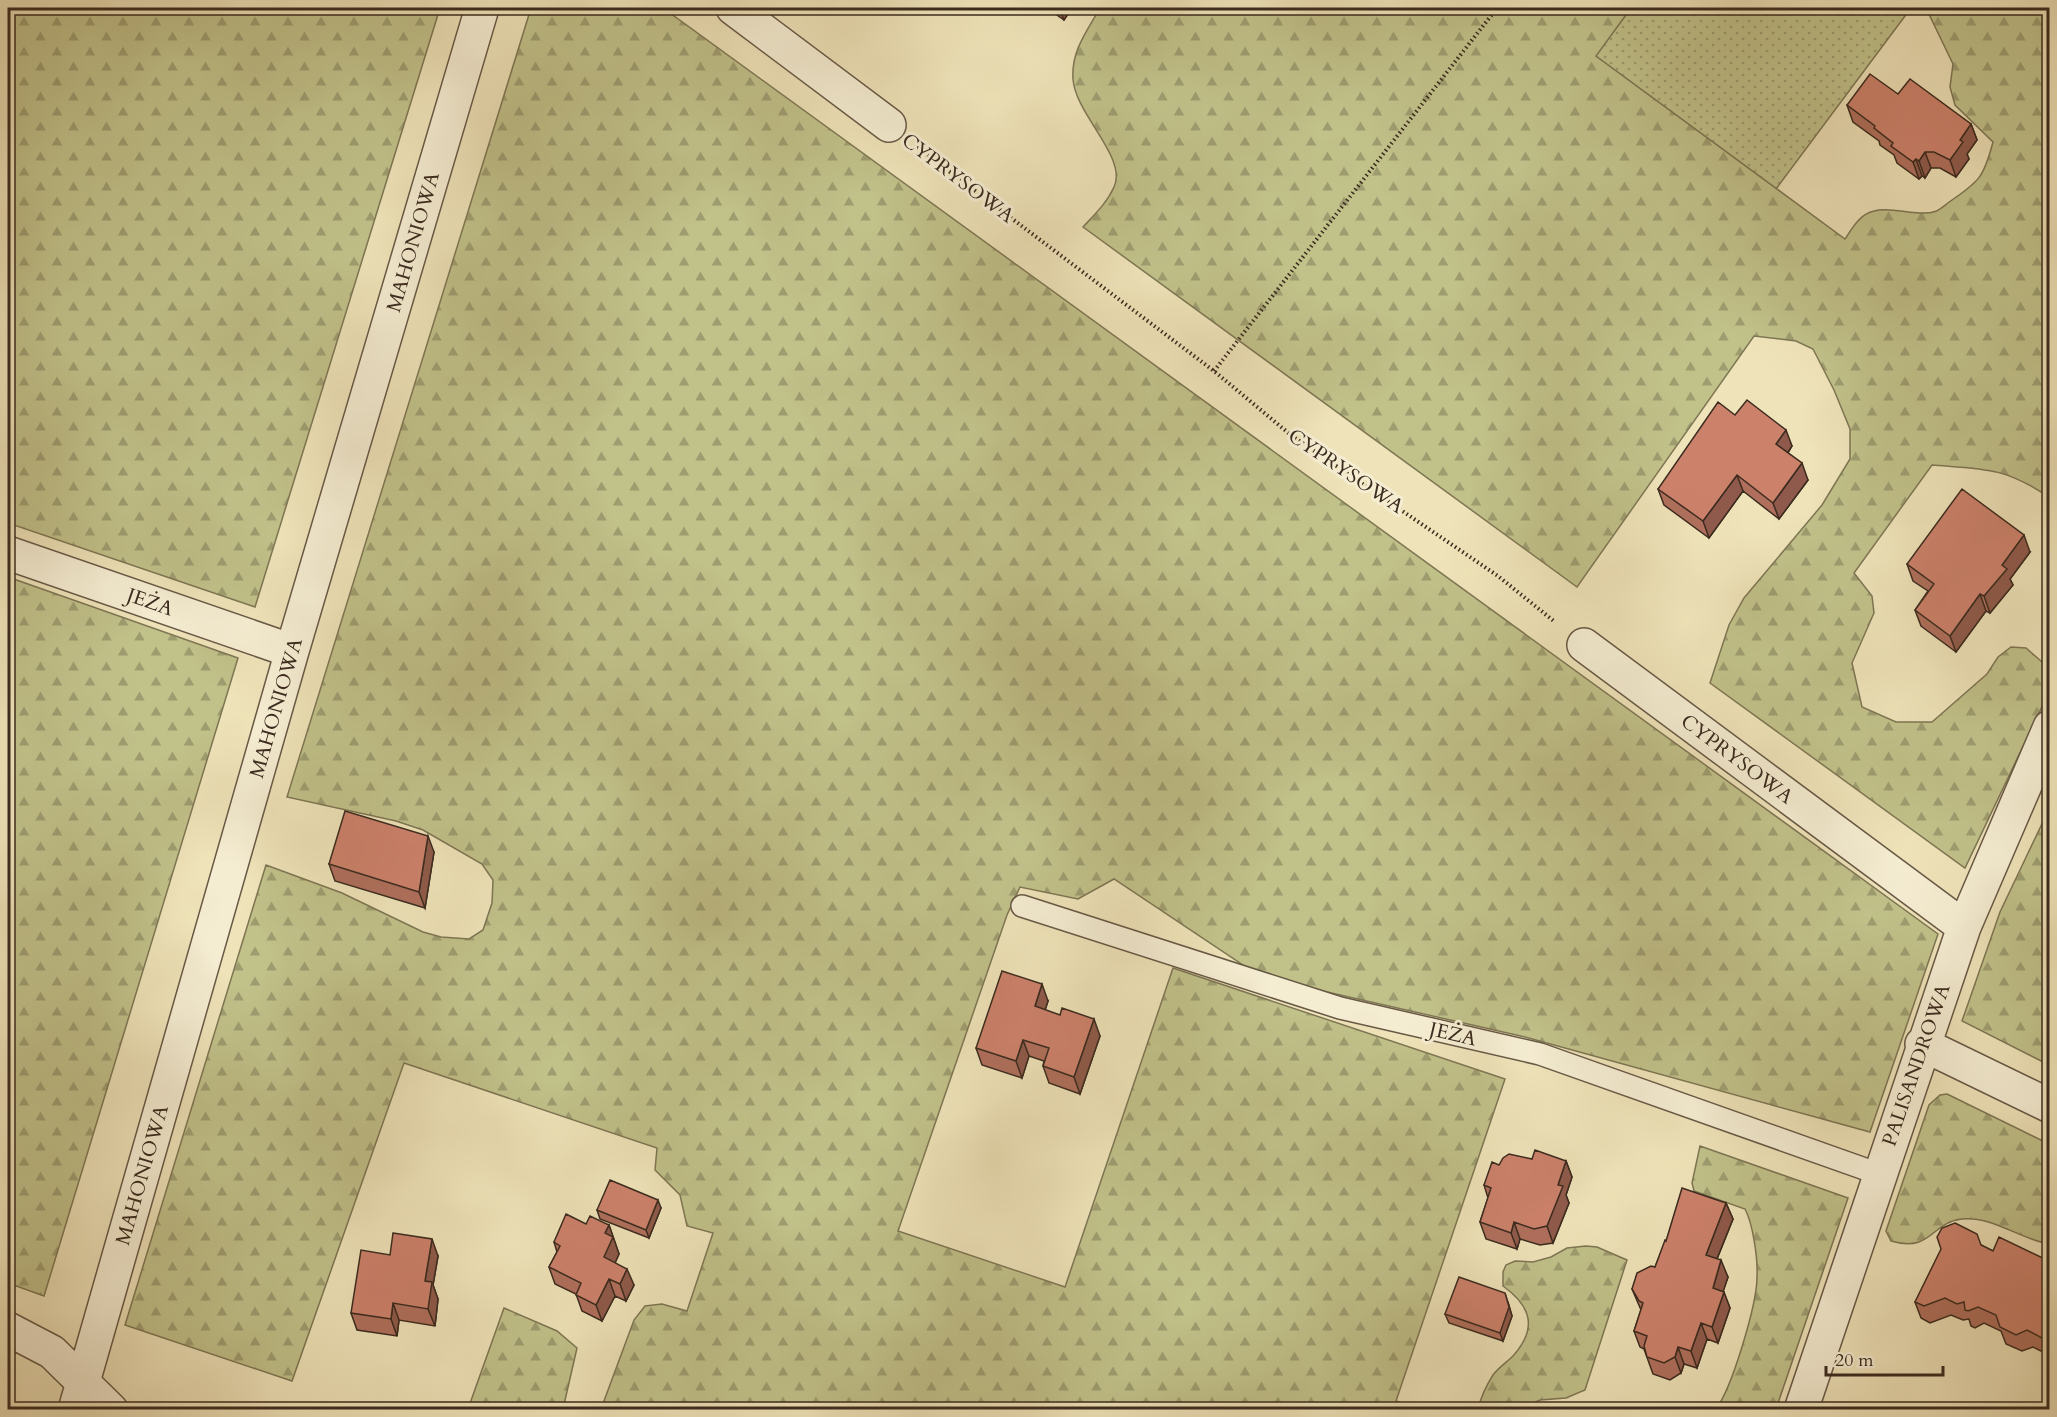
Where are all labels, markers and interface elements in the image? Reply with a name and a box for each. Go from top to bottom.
street label: CYPRYSOWA [896,127,1020,230]
street label: MAHONIOWA [380,168,446,315]
street label: CYPRYSOWA [1283,422,1410,520]
street label: JEŻA [120,581,178,623]
street label: MAHONIOWA [243,634,309,781]
street label: CYPRYSOWA [1675,708,1799,811]
street label: PALISANDROWA [1876,980,1957,1150]
street label: JEŻA [1424,1015,1480,1053]
street label: MAHONIOWA [109,1101,175,1248]
scale bar [1826,1339,1943,1377]
text: 20 m [1835,1348,1874,1373]

